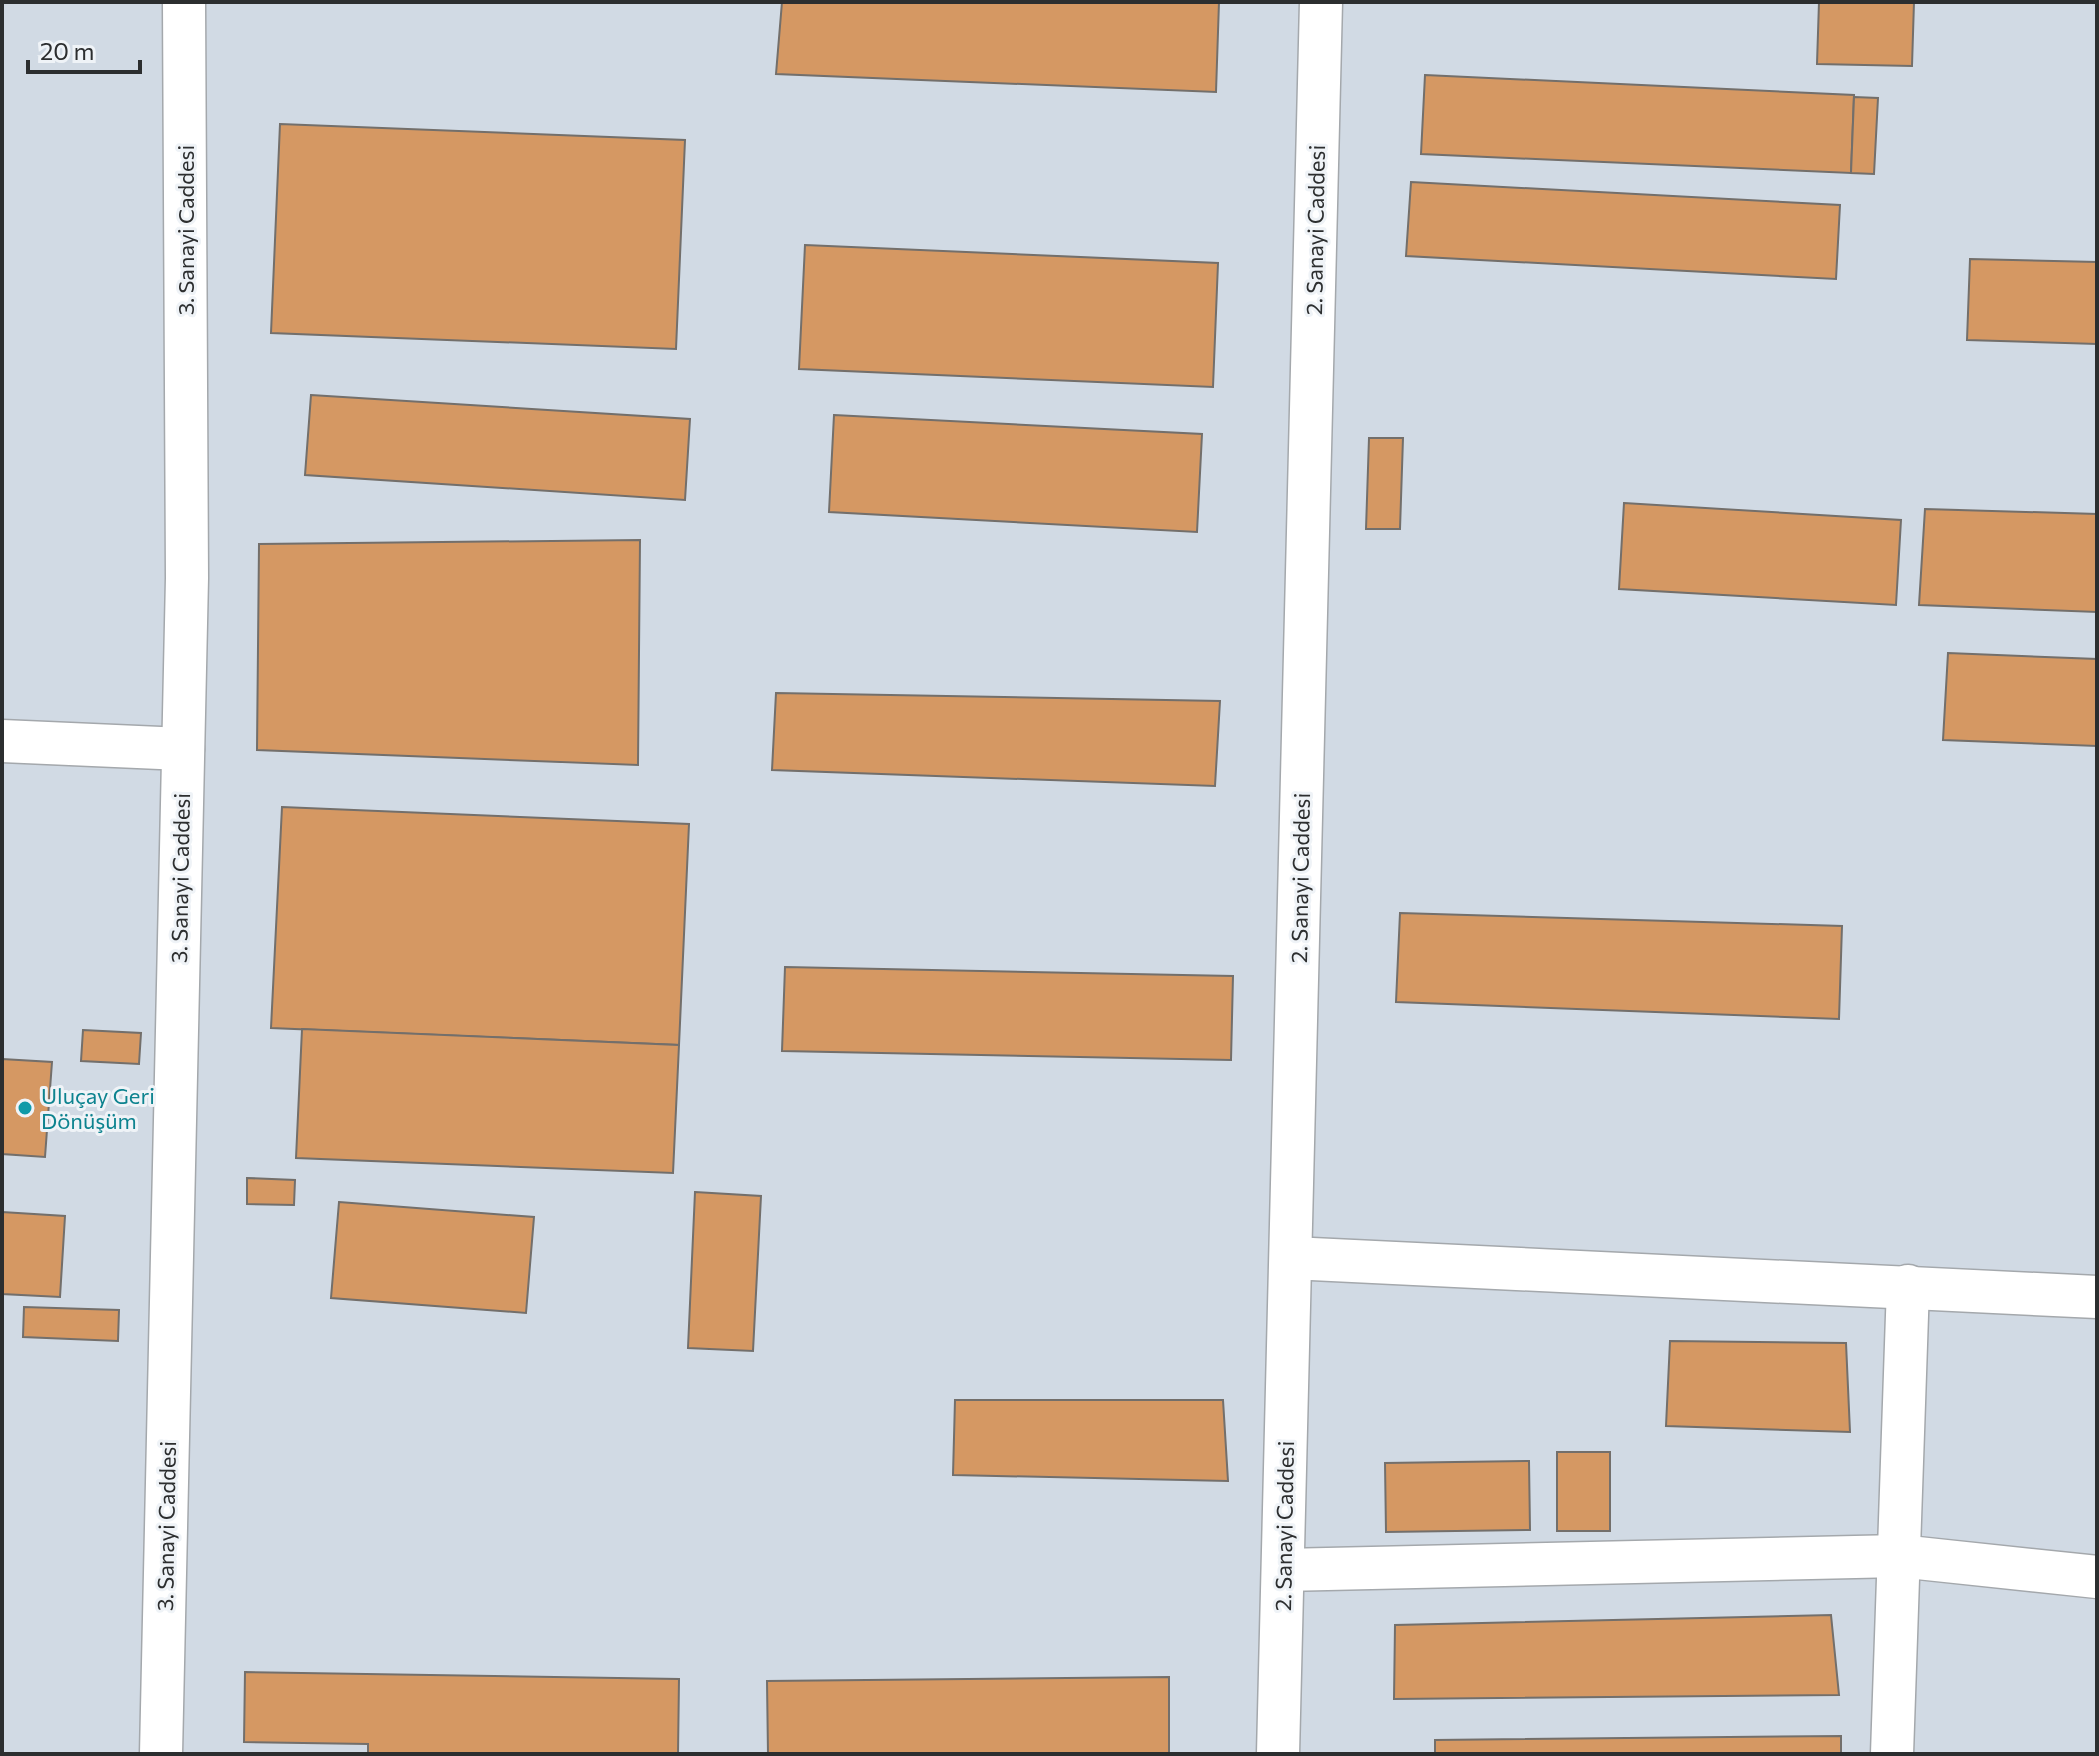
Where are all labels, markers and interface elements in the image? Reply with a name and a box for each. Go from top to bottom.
scale bar [28,24,140,74]
text: 20 m [40,36,94,65]
street label: 3. Sanayi Caddesi [172,145,199,315]
street label: 2. Sanayi Caddesi [1300,145,1330,315]
street label: 3. Sanayi Caddesi [165,793,195,963]
street label: 2. Sanayi Caddesi [1285,793,1315,963]
place label: Uluçay Geri Dönüşüm [41,1082,155,1134]
marker: Uluçay Geri Dönüşüm [16,1099,34,1117]
street label: 3. Sanayi Caddesi [151,1441,181,1611]
street label: 2. Sanayi Caddesi [1269,1441,1299,1611]

